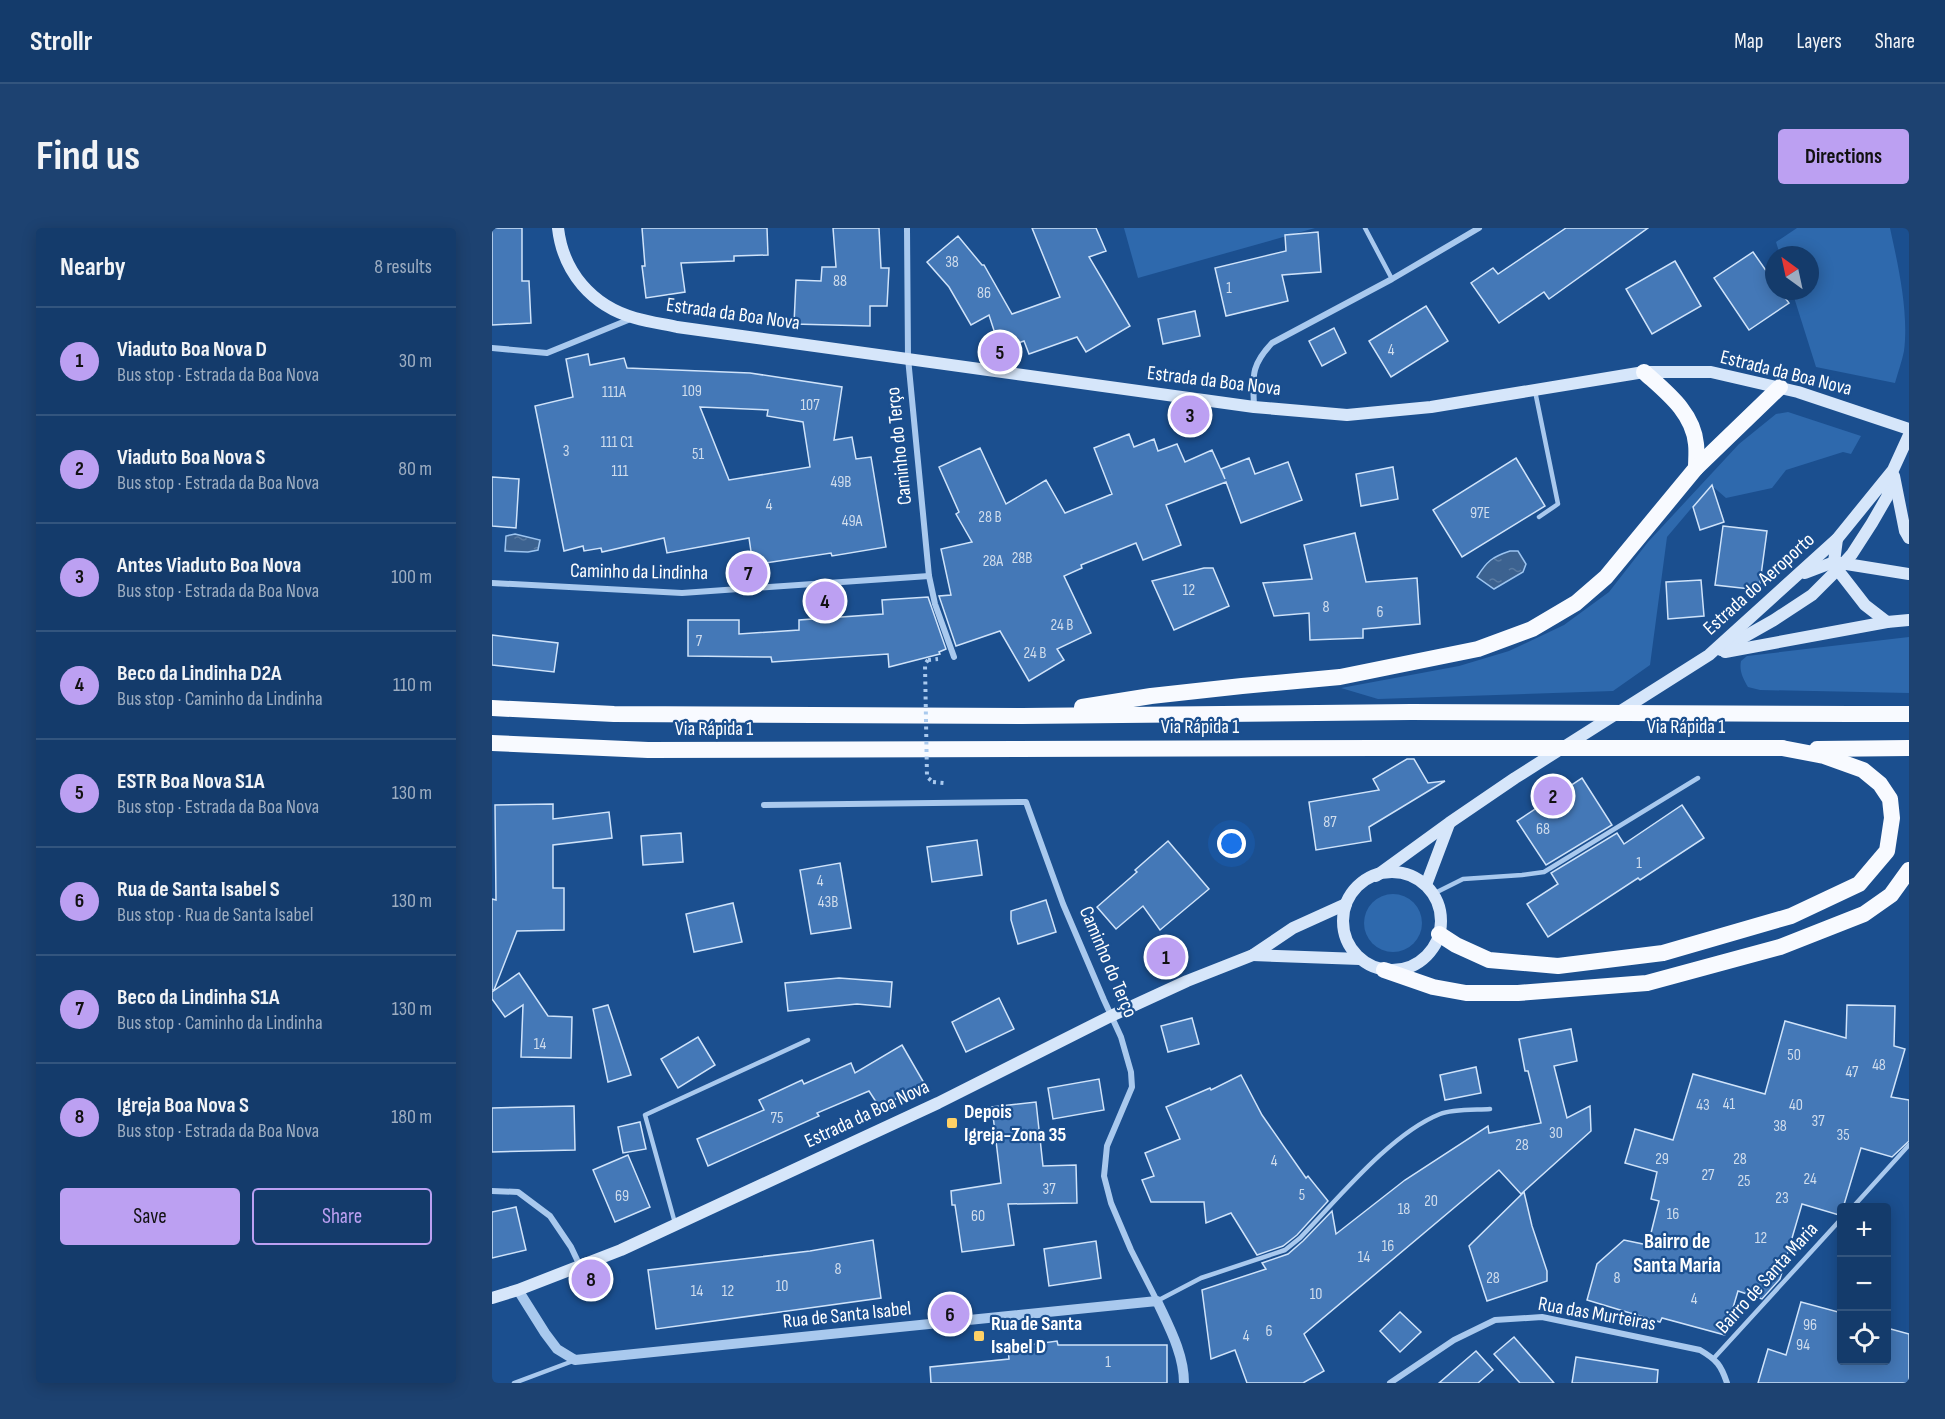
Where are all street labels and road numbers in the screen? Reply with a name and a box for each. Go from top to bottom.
street label: Estrada da Boa Nova [665,293,801,335]
street label: Estrada da Boa Nova [1718,345,1854,401]
street label: Estrada da Boa Nova [1146,361,1282,401]
street label: Caminho do Terço [881,386,917,506]
street label: Estrada do Aeroporto [1699,528,1819,640]
street label: Caminho da Lindinha [570,559,708,585]
street label: Via Rápida 1 [1161,715,1239,739]
street label: Via Rápida 1 [1647,715,1725,739]
street label: Via Rápida 1 [675,717,753,741]
street label: Caminho do Terço [1074,903,1142,1021]
street label: Estrada da Boa Nova [801,1075,933,1153]
street label: Bairro de Santa Maria [1711,1218,1823,1338]
street label: Rua das Murteiras [1536,1292,1658,1336]
street label: Rua de Santa Isabel [782,1296,912,1334]

